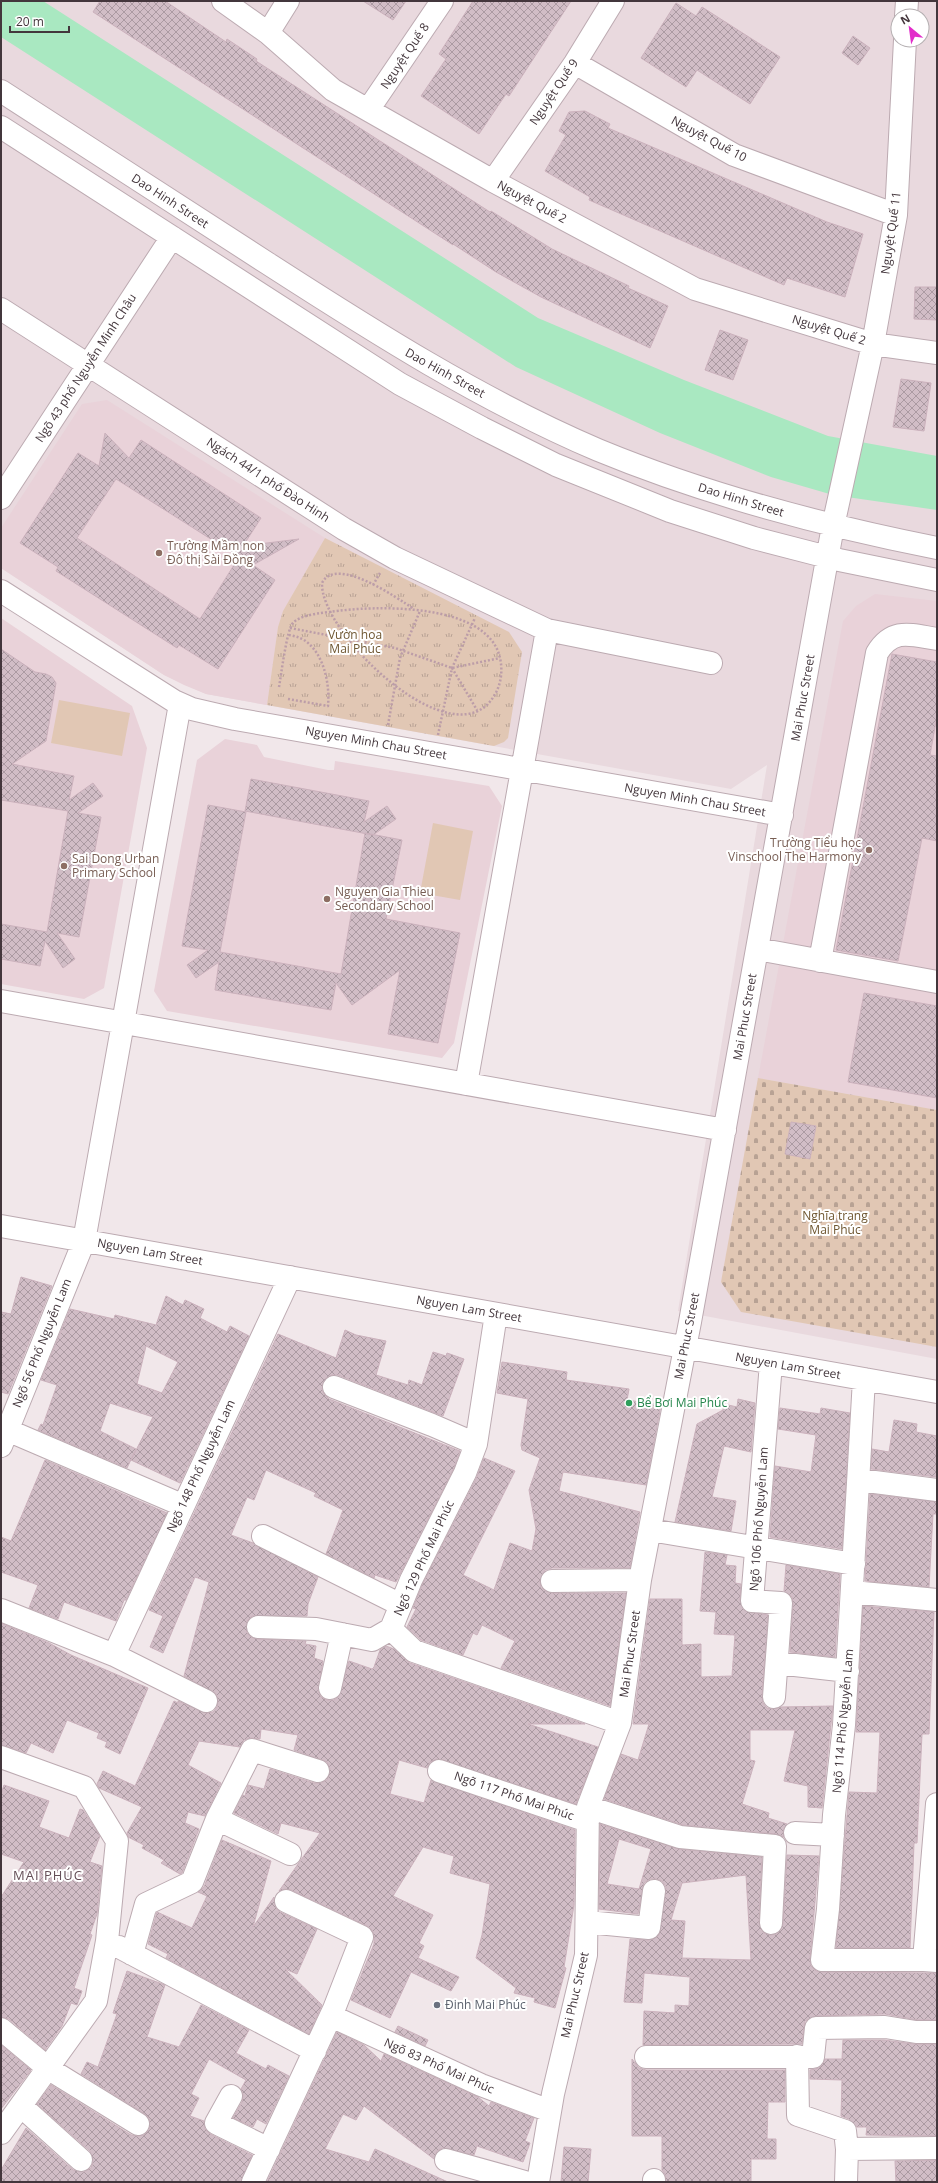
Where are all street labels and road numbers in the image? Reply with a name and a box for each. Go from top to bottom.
street label: Nguyệt Quế 8 [376,19,433,92]
street label: Nguyệt Quế 9 [525,55,582,128]
street label: Nguyệt Quế 10 [668,111,750,166]
street label: Dao Hinh Street [128,169,212,232]
street label: Nguyệt Quế 2 [494,176,570,227]
street label: Nguyệt Quế 11 [876,190,905,275]
street label: Ngõ 43 phố Nguyễn Minh Châu [31,290,140,446]
street label: Nguyệt Quế 2 [790,310,868,349]
street label: Dao Hinh Street [402,344,488,402]
street label: Ngách 44/1 phố Đào Hinh [203,433,333,526]
street label: Dao Hinh Street [696,478,786,521]
street label: Mai Phuc Street [787,653,819,743]
street label: Nguyen Minh Chau Street [304,722,448,763]
street label: Nguyen Minh Chau Street [623,779,767,820]
street label: Mai Phuc Street [729,972,761,1062]
street label: Nguyen Lam Street [96,1234,204,1269]
street label: Ngõ 56 Phố Nguyễn Lam [8,1276,75,1410]
street label: Nguyen Lam Street [415,1291,523,1326]
street label: Mai Phuc Street [670,1291,703,1381]
street label: Nguyen Lam Street [734,1348,842,1383]
street label: Ngõ 148 Phố Nguyễn Lam [162,1397,239,1535]
street label: Ngõ 106 Phố Nguyễn Lam [745,1446,772,1592]
street label: Ngõ 129 Phố Mai Phúc [389,1497,458,1618]
street label: Mai Phuc Street [615,1609,644,1699]
street label: Ngõ 114 Phố Nguyễn Lam [828,1648,857,1794]
street label: Ngõ 117 Phố Mai Phúc [452,1767,577,1824]
street label: Mai Phuc Street [556,1950,593,2040]
street label: Ngõ 83 Phố Mai Phúc [381,2034,497,2098]

